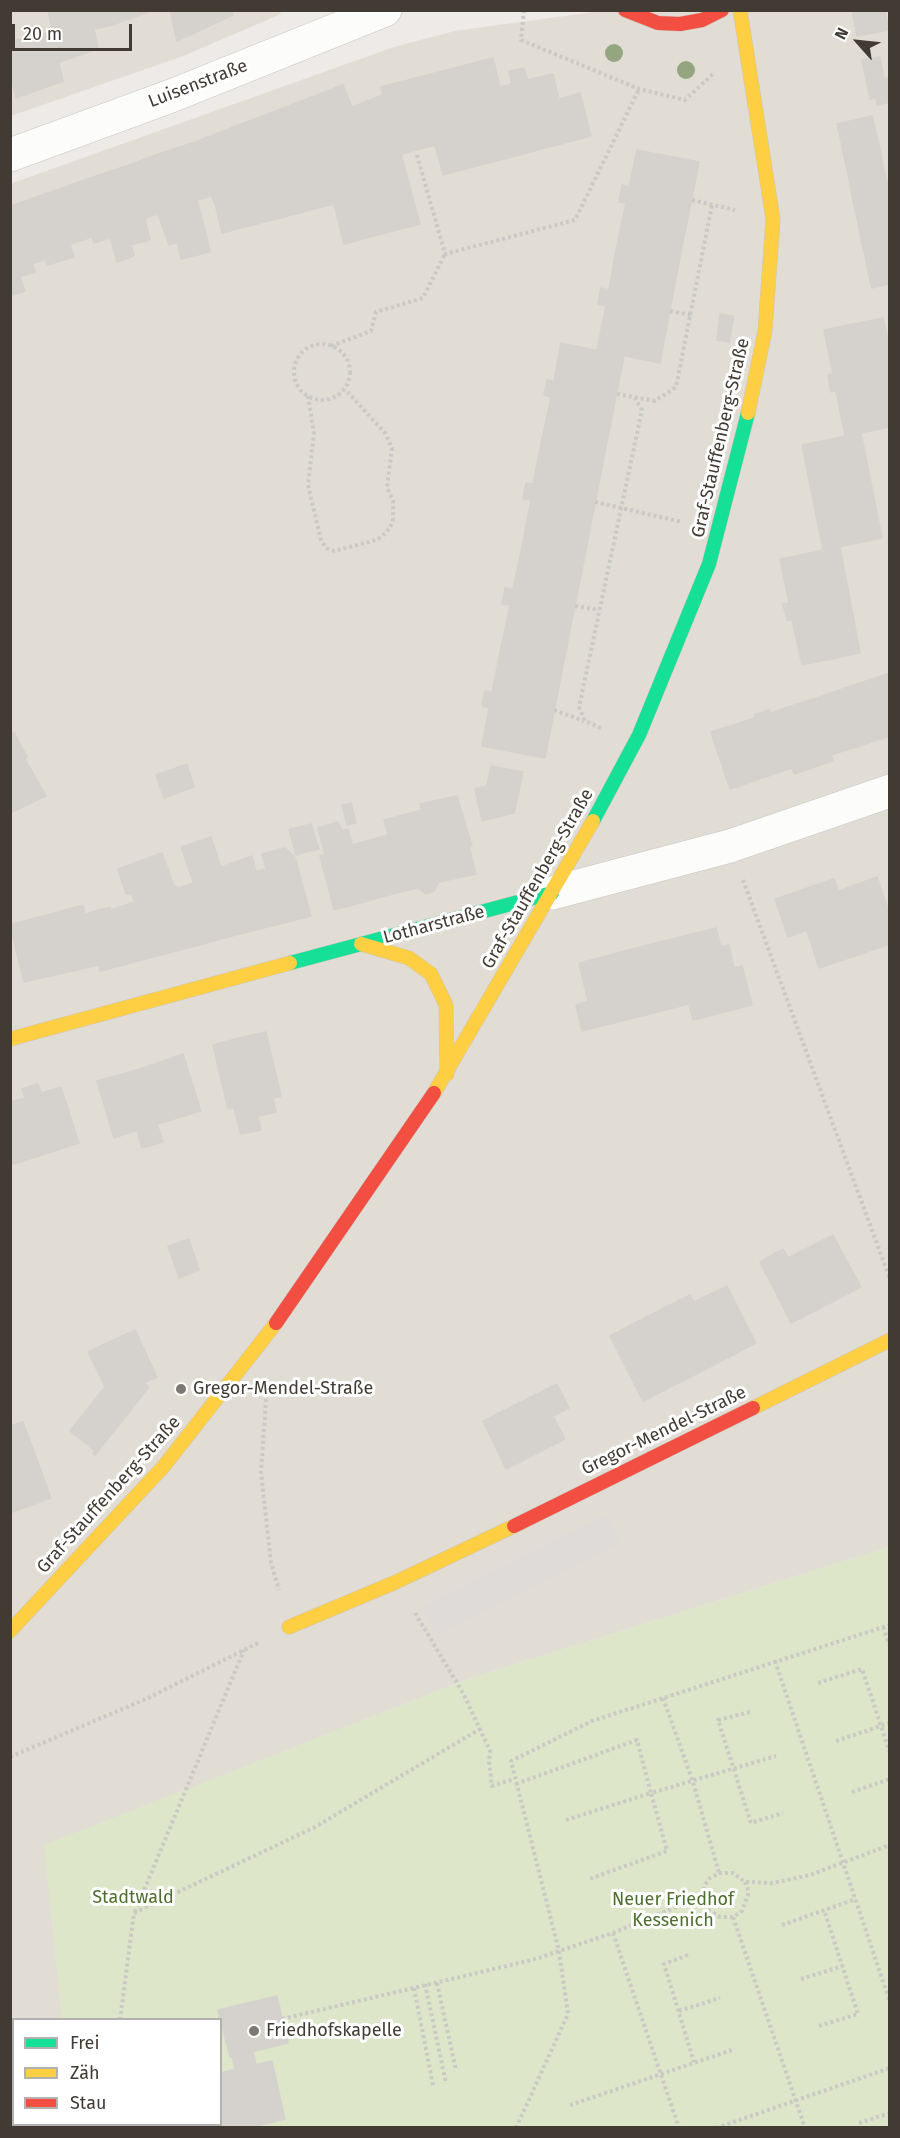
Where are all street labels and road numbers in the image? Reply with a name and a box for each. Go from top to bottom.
street label: Luisenstraße [145,55,251,113]
street label: Graf-Stauffenberg-Straße [688,336,754,540]
street label: Graf-Stauffenberg-Straße [478,785,598,973]
street label: Lotharstraße [381,901,487,949]
street label: Gregor-Mendel-Straße [578,1382,750,1480]
street label: Graf-Stauffenberg-Straße [33,1412,185,1578]

